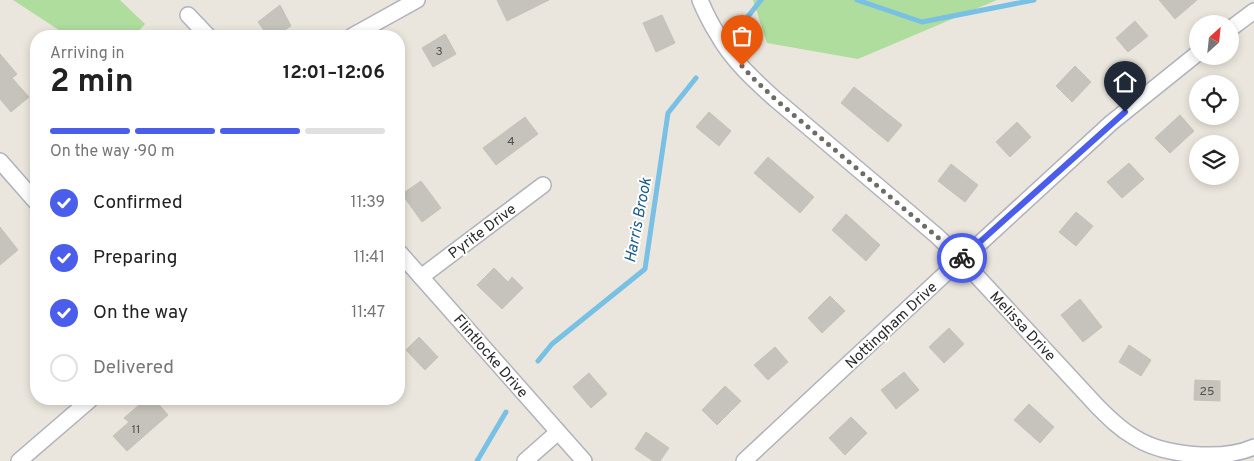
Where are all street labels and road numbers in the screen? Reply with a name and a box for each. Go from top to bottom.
street label: Pyrite Drive [445,200,521,264]
street label: Nottingham Drive [842,279,942,374]
street label: Melissa Drive [985,288,1059,366]
street label: Flintlocke Drive [448,311,531,403]

